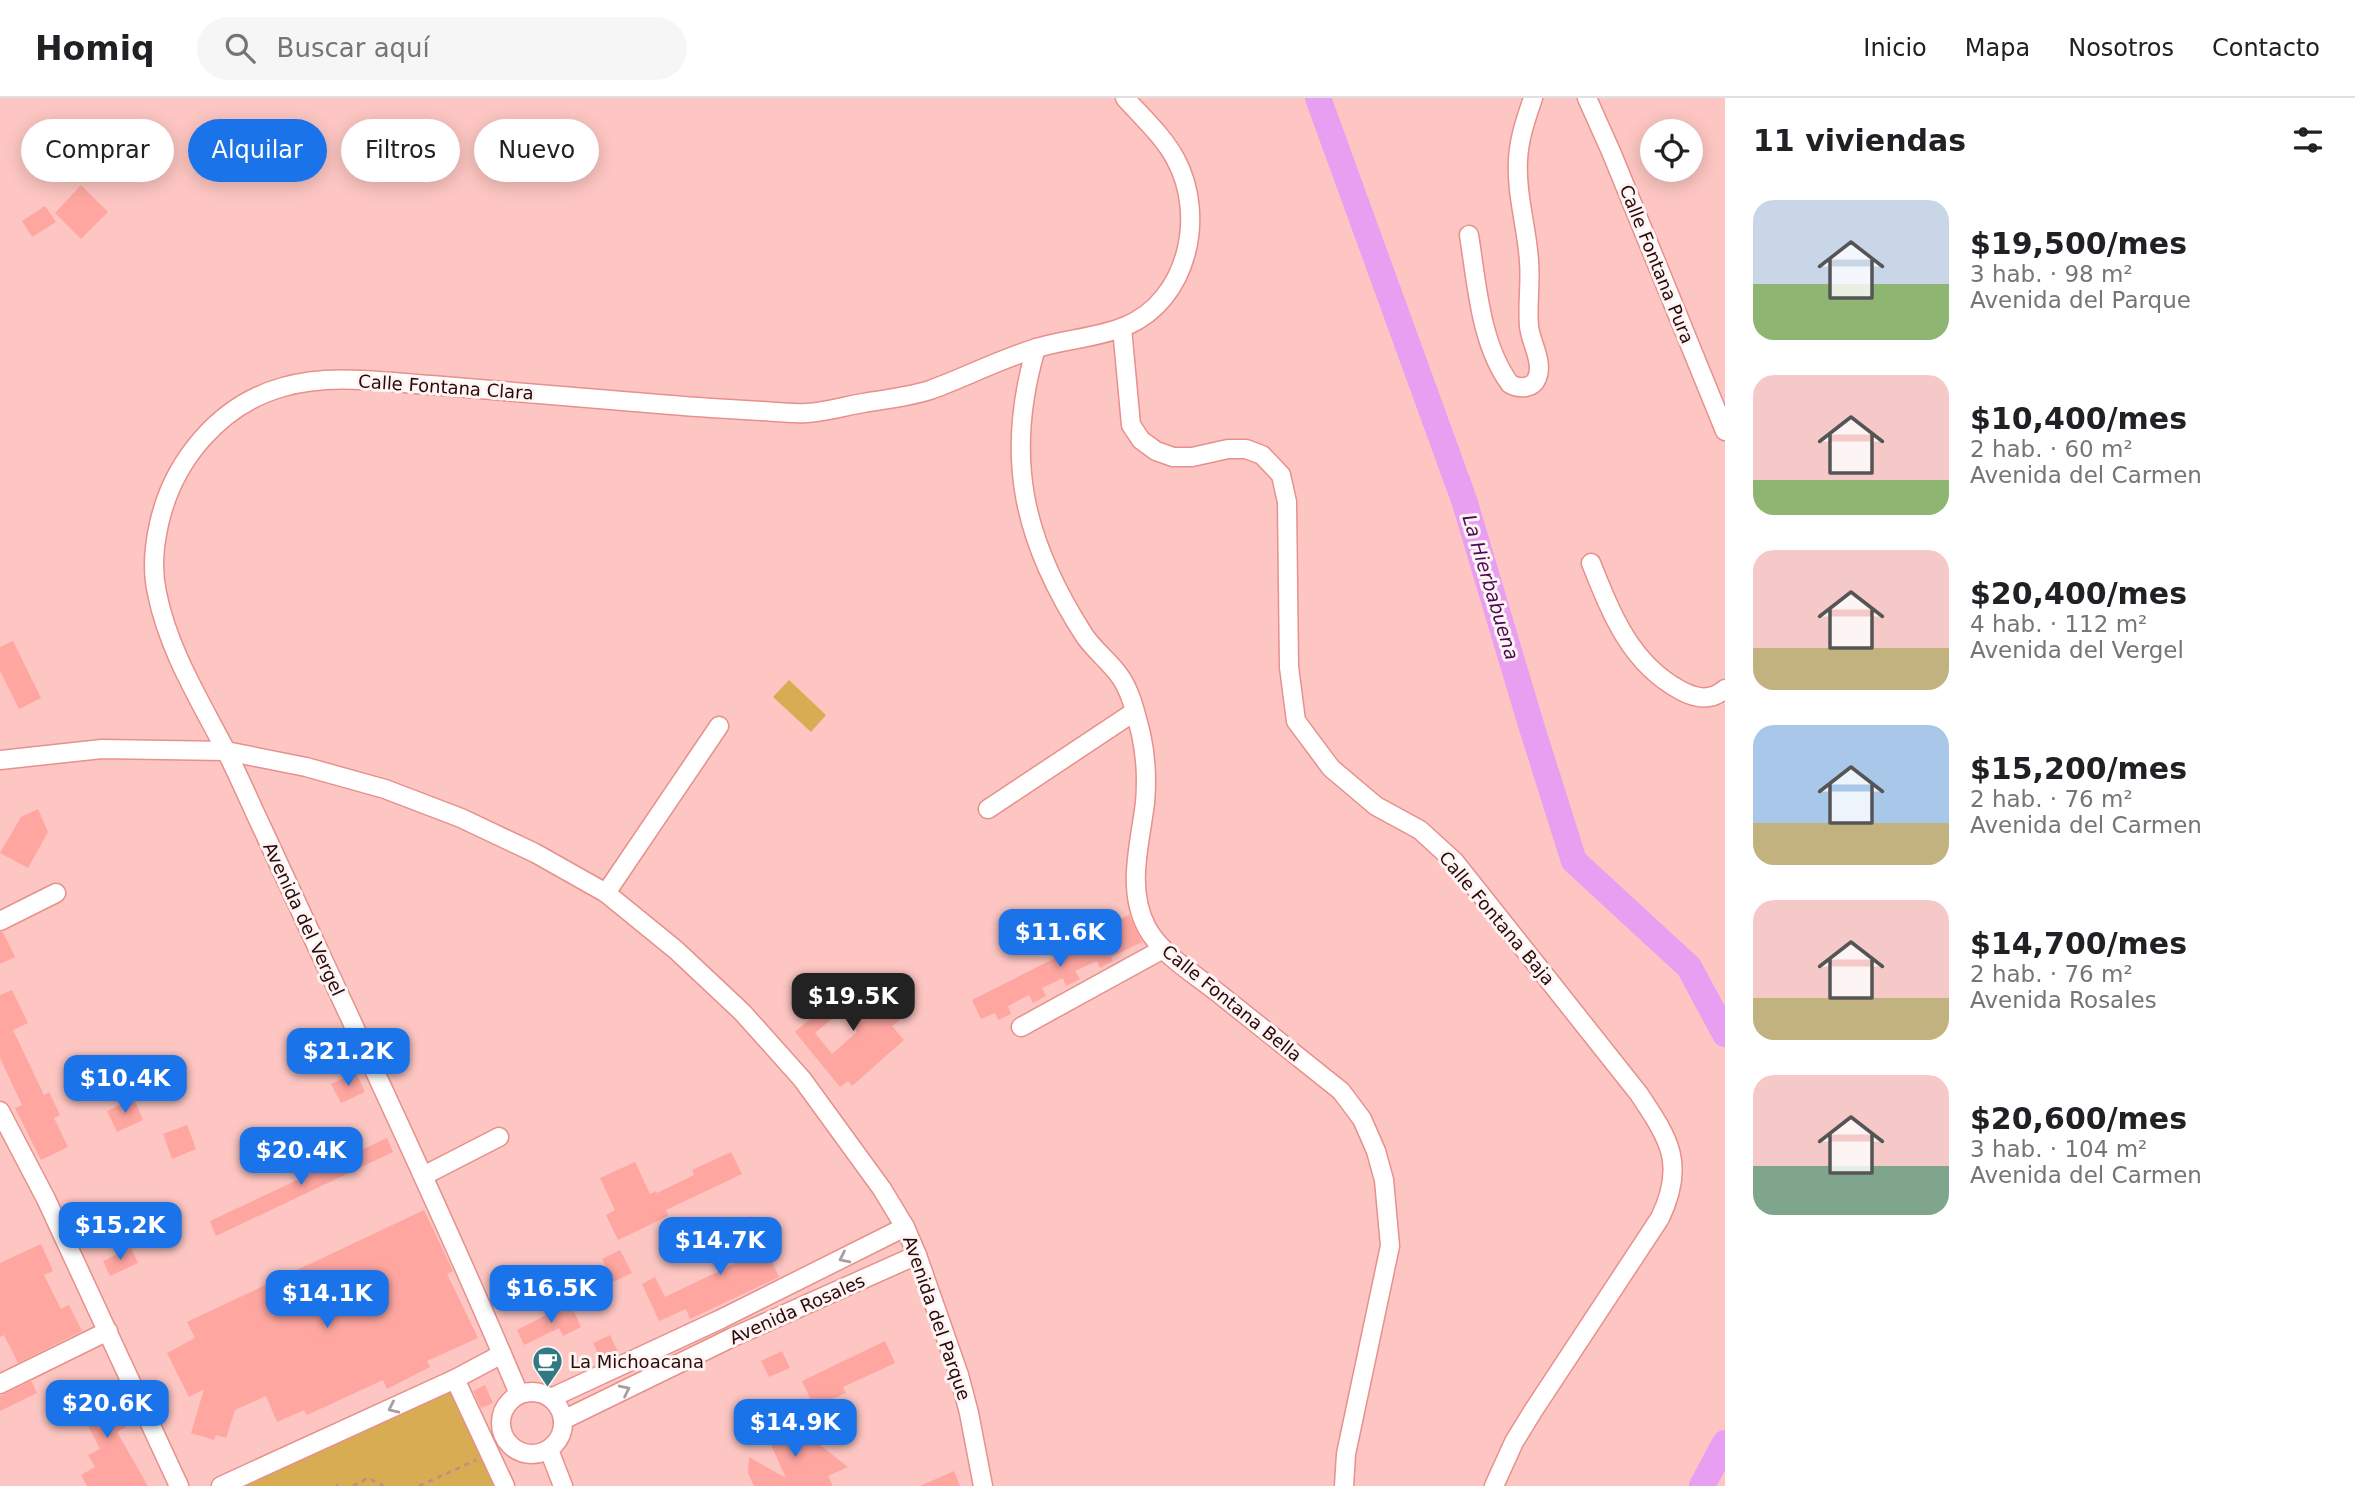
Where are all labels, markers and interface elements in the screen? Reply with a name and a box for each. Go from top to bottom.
search box [197,17,687,80]
text: Homiq [35,29,155,68]
icon: search [221,29,259,67]
text: Buscar aquí [277,33,430,63]
text: Inicio [1863,34,1927,62]
text: Mapa [1965,34,2030,62]
text: Nosotros [2068,34,2174,62]
text: Contacto [2212,34,2320,62]
chip: Comprar [21,119,174,182]
chip: Alquilar [188,119,327,182]
chip: Filtros [341,119,460,182]
chip: Nuevo [474,119,599,182]
map controls [1640,119,1703,182]
button: locate [1640,119,1703,182]
icon: filters [2289,121,2327,159]
text: 11 viviendas [1753,123,1966,158]
street label: Calle Fontana Pura [1616,182,1698,346]
text: $19,500/mes [1970,226,2187,261]
icon: home [1809,228,1893,312]
text: 3 hab. · 98 m² [1970,261,2133,287]
text: Avenida del Parque [1970,287,2191,313]
street label: Calle Fontana Clara [358,370,534,404]
text: $10,400/mes [1970,401,2187,436]
icon: home [1809,403,1893,487]
text: 2 hab. · 60 m² [1970,436,2133,462]
text: Avenida del Carmen [1970,462,2202,488]
water label: La Hierbabuena [1458,512,1524,662]
text: $20,400/mes [1970,576,2187,611]
icon: home [1809,578,1893,662]
text: 4 hab. · 112 m² [1970,611,2147,637]
text: Avenida del Vergel [1970,637,2184,663]
text: $15,200/mes [1970,751,2187,786]
icon: home [1809,753,1893,837]
text: 2 hab. · 76 m² [1970,786,2133,812]
text: Avenida del Carmen [1970,812,2202,838]
street label: Avenida del Vergel [259,839,349,999]
street label: Calle Fontana Baja [1435,847,1559,989]
pin: $11.6K [1003,910,1117,969]
text: $11.6K [1015,919,1105,945]
text: $14,700/mes [1970,926,2187,961]
icon: home [1809,928,1893,1012]
street label: Calle Fontana Bella [1158,940,1306,1066]
text: 2 hab. · 76 m² [1970,961,2133,987]
pin: $19.5K [796,974,910,1033]
text: $19.5K [808,983,898,1009]
text: Avenida Rosales [1970,987,2157,1013]
pin: $21.2K [291,1028,405,1088]
text: $21.2K [303,1038,393,1064]
pin: $10.4K [68,1056,182,1115]
text: $10.4K [80,1065,170,1091]
text: $20,600/mes [1970,1101,2187,1136]
icon: home [1809,1103,1893,1187]
pin: $20.4K [244,1128,358,1187]
text: 3 hab. · 104 m² [1970,1136,2147,1162]
text: $20.4K [256,1137,346,1163]
text: Avenida del Carmen [1970,1162,2202,1188]
pin: $15.2K [63,1202,177,1262]
text: $15.2K [75,1212,165,1238]
pin: $14.7K [663,1218,777,1277]
text: $14.7K [675,1227,765,1253]
street label: Avenida del Parque [899,1233,975,1403]
one-way arrow [839,1249,851,1263]
pin: $16.5K [494,1266,608,1325]
pin: $14.1K [270,1270,384,1330]
street label: Avenida Rosales [726,1270,868,1348]
text: $16.5K [506,1275,596,1301]
text: $14.1K [282,1280,372,1306]
cafe icon: La Michoacana [530,1344,564,1388]
place label: La Michoacana [570,1351,704,1372]
pin: $20.6K [50,1380,164,1440]
one-way arrow [618,1384,630,1398]
text: $20.6K [62,1390,152,1416]
one-way arrow [387,1399,400,1413]
pin: $14.9K [738,1400,852,1459]
text: $14.9K [750,1409,840,1435]

